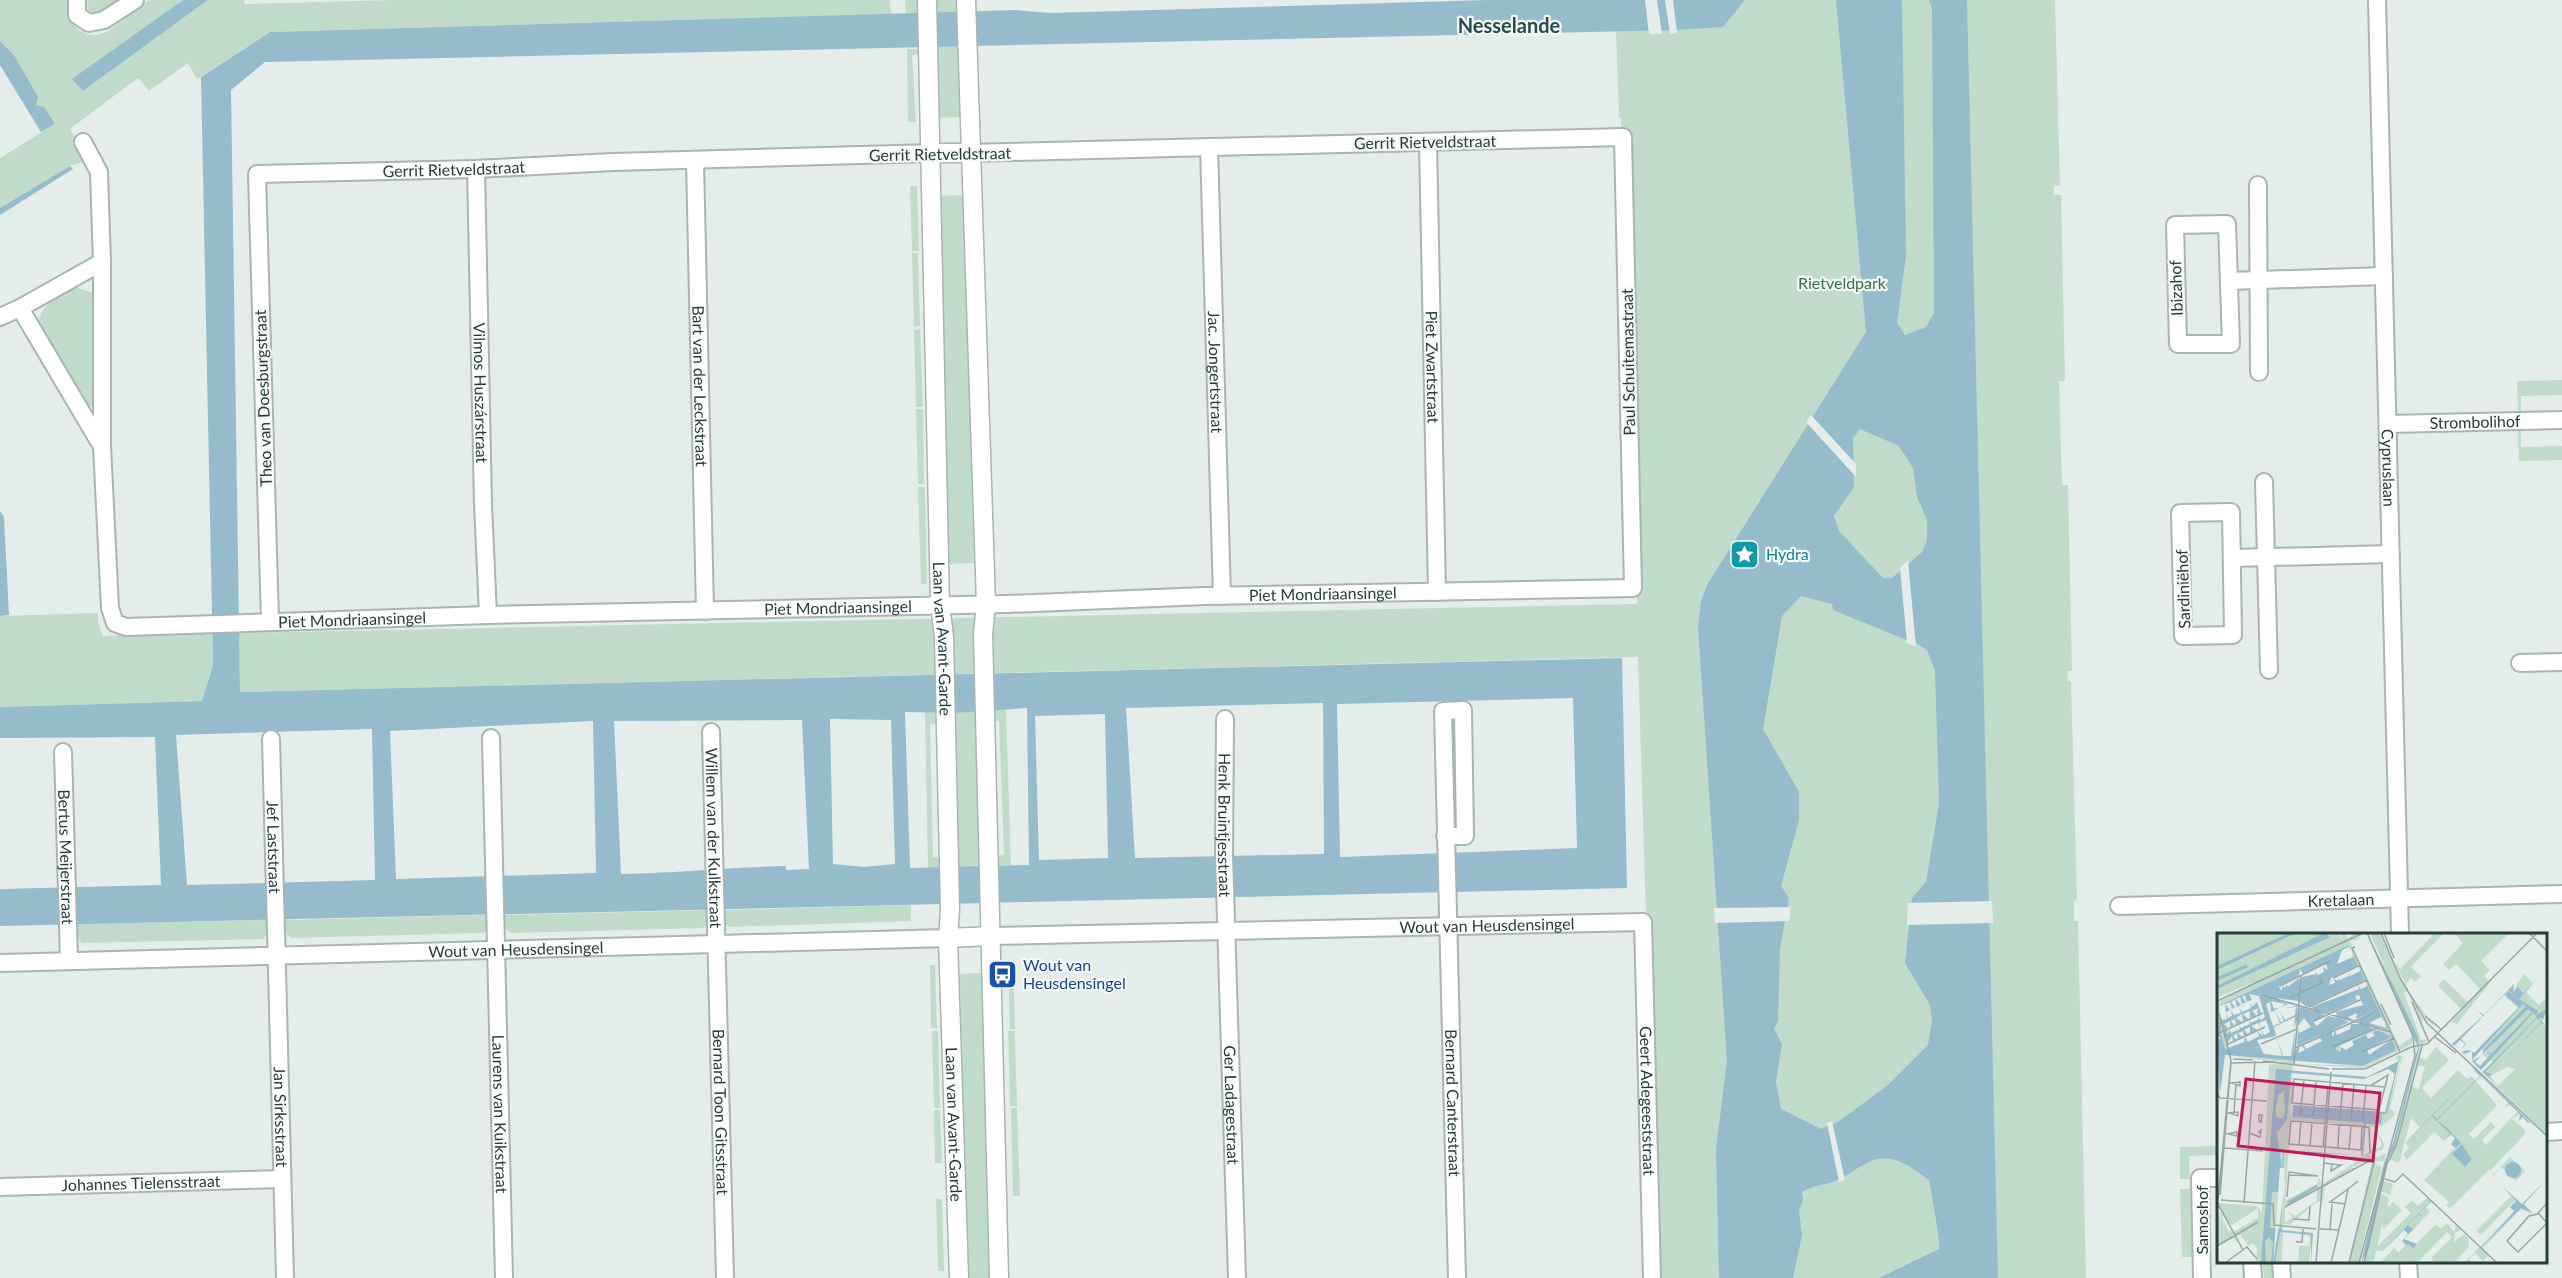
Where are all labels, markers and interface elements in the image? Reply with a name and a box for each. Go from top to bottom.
district label: Nesselande [1458,13,1561,37]
street label: Gerrit Rietveldstraat [1354,131,1497,152]
street label: Gerrit Rietveldstraat [869,143,1012,164]
street label: Gerrit Rietveldstraat [382,156,526,180]
street label: Ibizahof [2165,259,2186,316]
park label: Rietveldpark [1798,273,1887,292]
street label: Paul Schuitemastraat [1617,288,1638,436]
street label: Bart van der Leckstraat [689,305,712,467]
street label: Theo van Doesburgstraat [250,309,275,487]
street label: Piet Zwartstraat [1422,310,1444,424]
street label: Jac. Jongertstraat [1205,311,1227,433]
street label: Vilmos Huszárstraat [470,322,492,464]
street label: Strombolihof [2429,411,2521,432]
street label: Cypruslaan [2379,429,2399,507]
place icon: Hydra [1729,538,1761,570]
place label: Hydra [1766,544,1809,563]
street label: Sardiniëhof [2172,549,2193,629]
street label: Laan van Avant-Garde [930,561,956,716]
street label: Piet Mondriaansingel [1249,582,1397,604]
street label: Piet Mondriaansingel [764,596,912,618]
street label: Piet Mondriaansingel [278,607,426,631]
street label: Willem van der Kulkstraat [702,748,726,929]
street label: Henk Bruintjesstraat [1215,753,1235,898]
street label: Bertus Meijerstraat [55,789,78,925]
street label: Jef Laststraat [264,800,285,894]
street label: Kretalaan [2307,889,2375,910]
street label: Wout van Heusdensingel [1399,913,1575,936]
inset map [2217,933,2547,1263]
street label: Wout van Heusdensingel [428,937,604,961]
place label: Wout van Heusdensingel [1023,955,1126,992]
bus stop icon: Wout van Heusdensingel [986,958,1018,990]
street label: Geert Adegeeststraat [1637,1026,1659,1176]
street label: Bernard Toon Gitsstraat [710,1028,733,1195]
street label: Bernard Canterstraat [1442,1029,1465,1177]
street label: Laurens van Kuikstraat [489,1034,512,1194]
street label: Ger Ladagestraat [1221,1045,1244,1165]
street label: Laan van Avant-Garde [943,1047,967,1202]
street label: Jan Sirksstraat [271,1066,292,1168]
street label: Johannes Tielensstraat [61,1171,221,1194]
street label: Samoshof [2192,1185,2211,1255]

